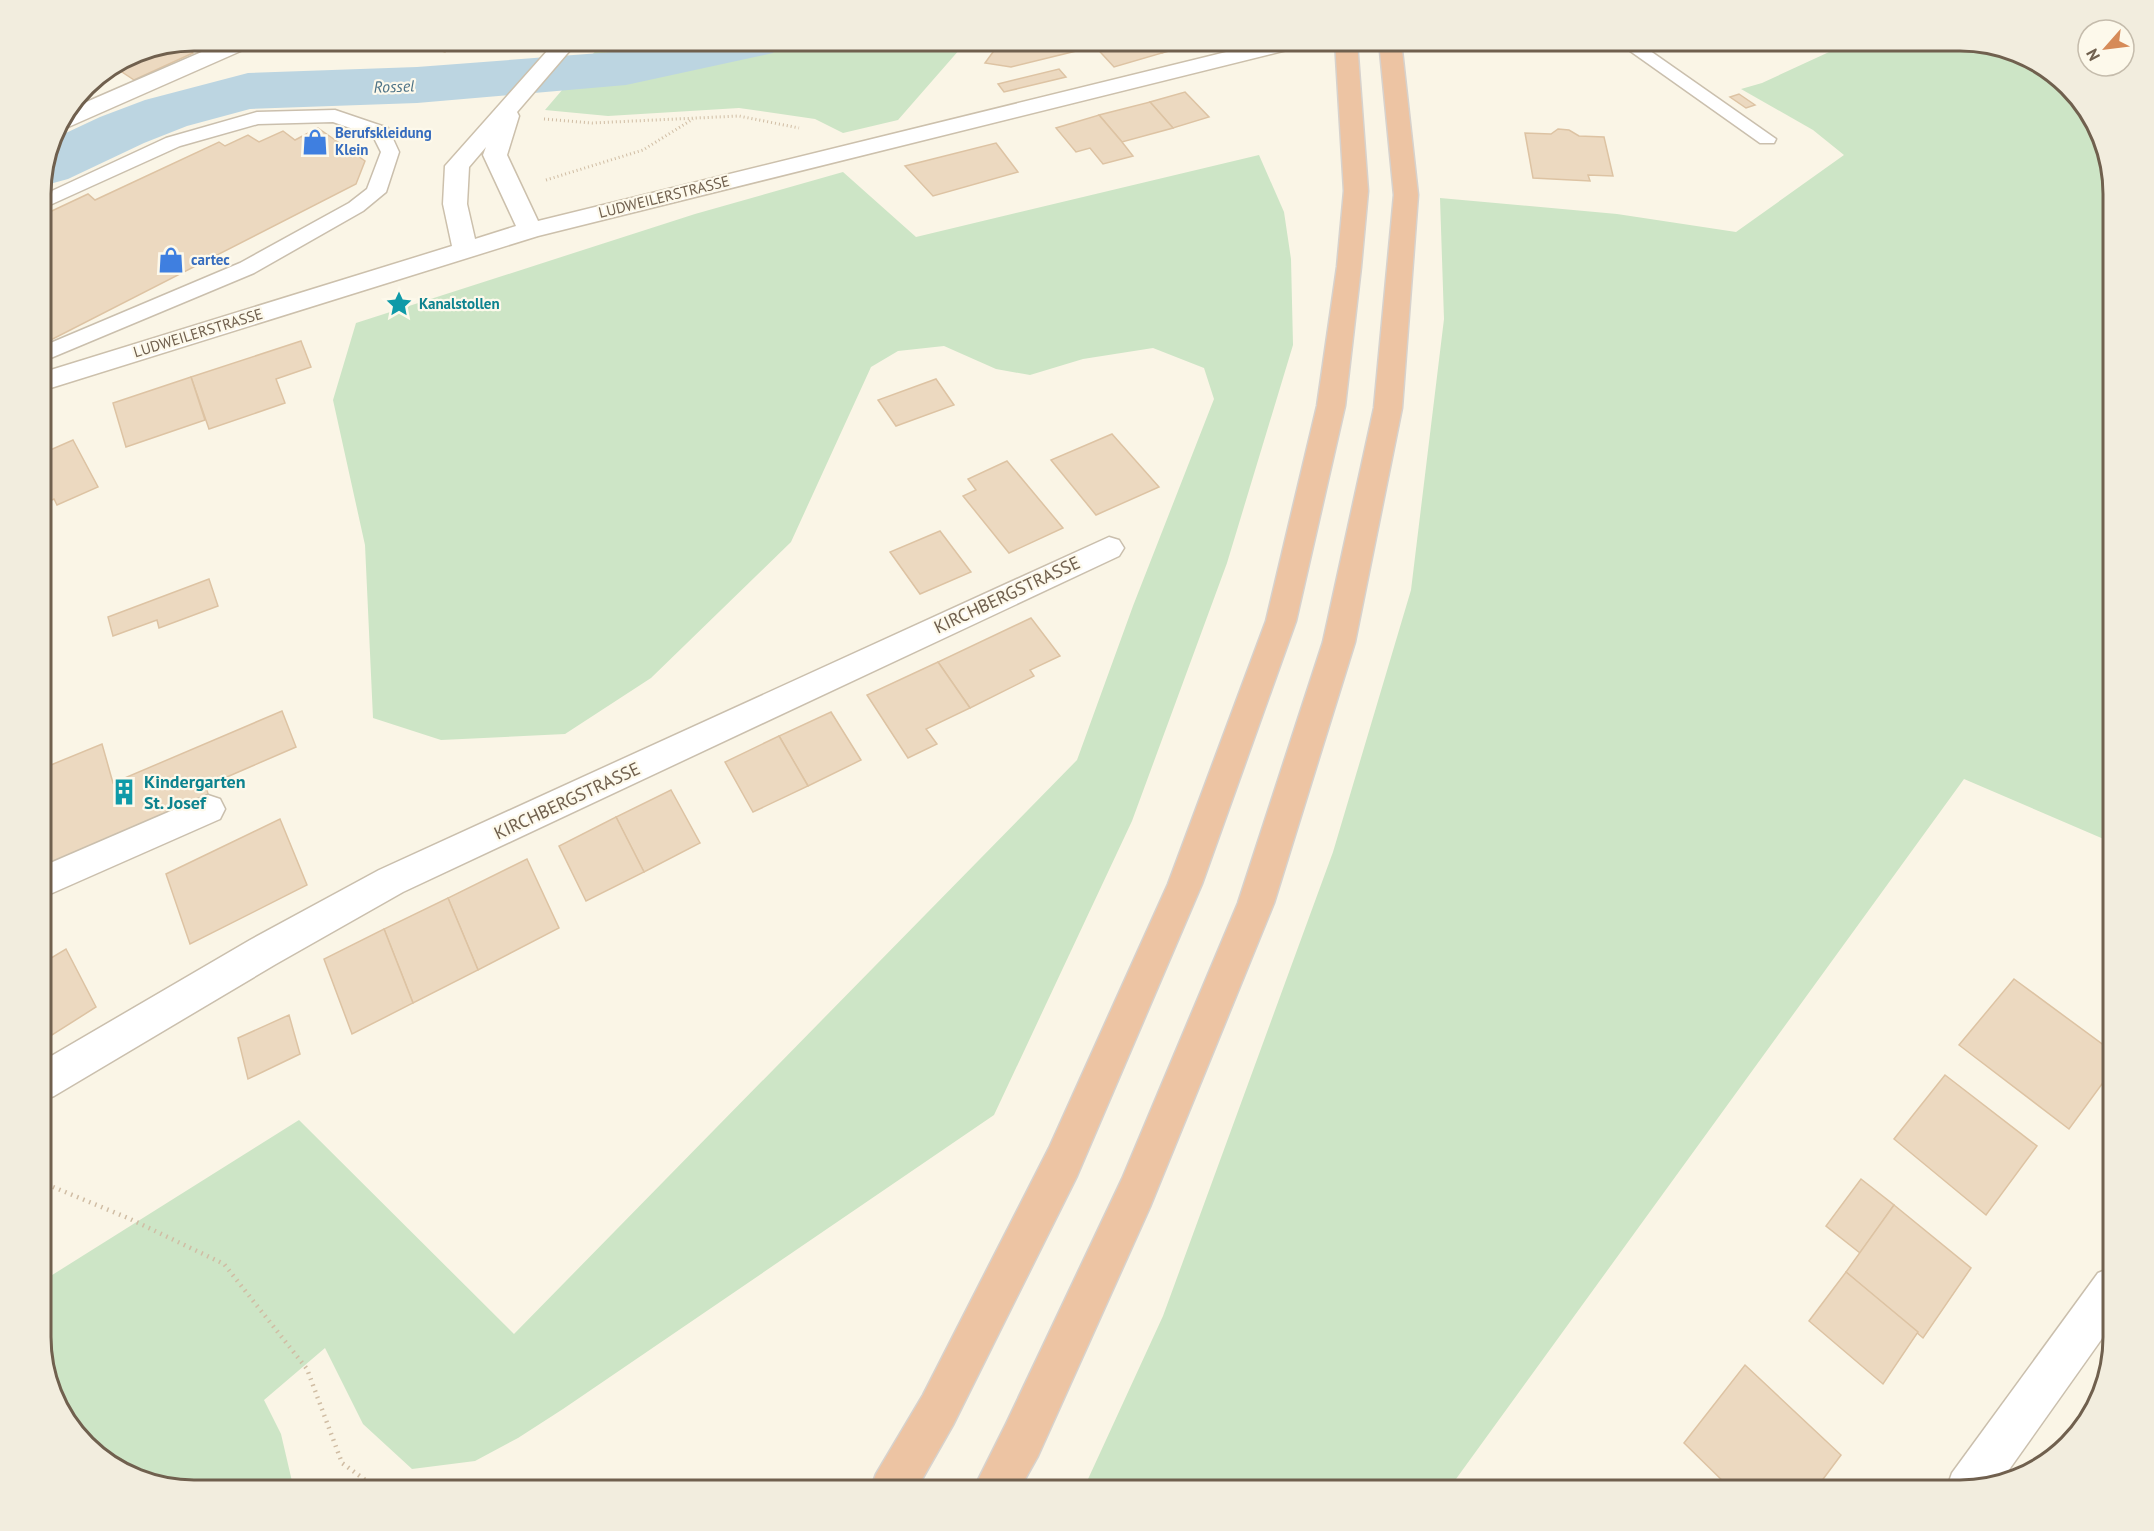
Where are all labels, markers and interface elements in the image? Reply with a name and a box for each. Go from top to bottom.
north arrow [2076,18,2136,78]
text: N [2081,46,2104,64]
water label: Rossel [373,75,415,97]
place label: Berufskleidung Klein [335,123,432,159]
shop icon: Berufskleidung Klein [300,127,330,157]
street label: LUDWEILERSTRASSE [596,171,731,222]
shop icon: cartec [156,245,186,275]
place label: cartec [191,250,230,269]
place icon: Kanalstollen [384,289,414,319]
place label: Kanalstollen [419,294,500,313]
street label: LUDWEILERSTRASSE [131,304,265,361]
street label: KIRCHBERGSTRASSE [930,551,1084,639]
street label: KIRCHBERGSTRASSE [490,757,644,845]
place label: Kindergarten St. Josef [144,770,246,814]
building icon: Kindergarten St. Josef [109,777,139,807]

